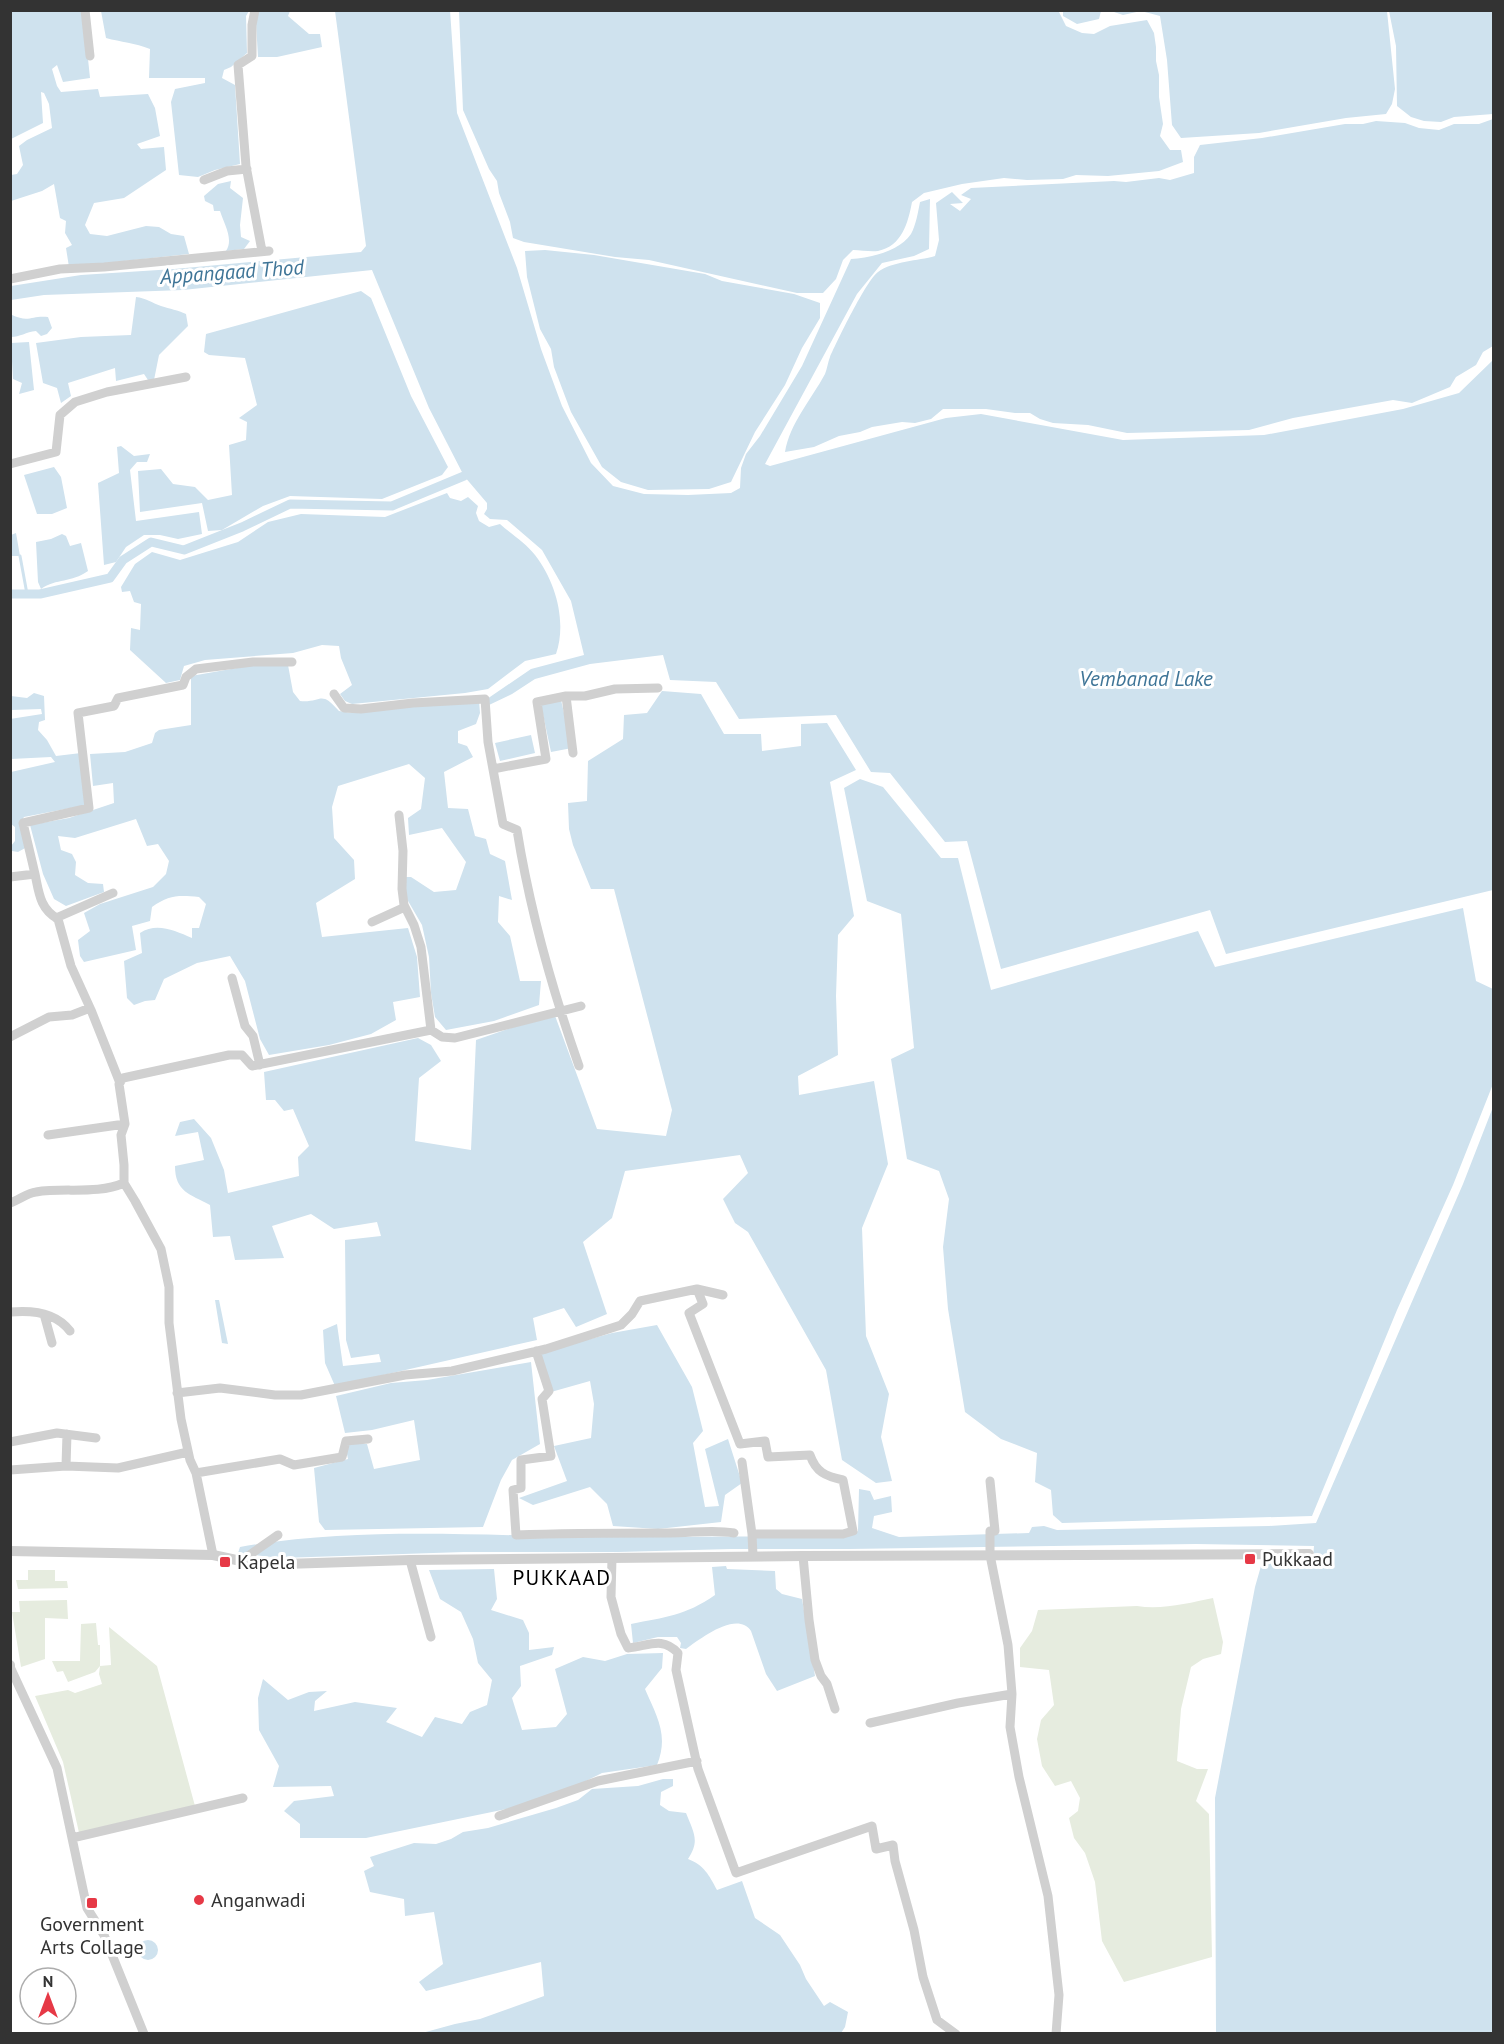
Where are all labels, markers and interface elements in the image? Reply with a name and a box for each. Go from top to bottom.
water label: Appangaad Thod [158,253,306,290]
water label: Vembanad Lake [1079,665,1213,692]
place label: Pukkaad [1262,1546,1333,1572]
place label: Kapela [237,1549,295,1575]
marker: Pukkaad [1243,1552,1257,1566]
marker: Kapela [218,1555,232,1569]
district label: PUKKAAD [512,1564,612,1591]
place label: Anganwadi [211,1887,306,1913]
marker: Anganwadi [192,1893,206,1907]
marker: Government Arts Collage [85,1896,99,1910]
place label: Government Arts Collage [40,1911,144,1960]
north arrow [18,1966,78,2026]
text: N [43,1971,53,1991]

